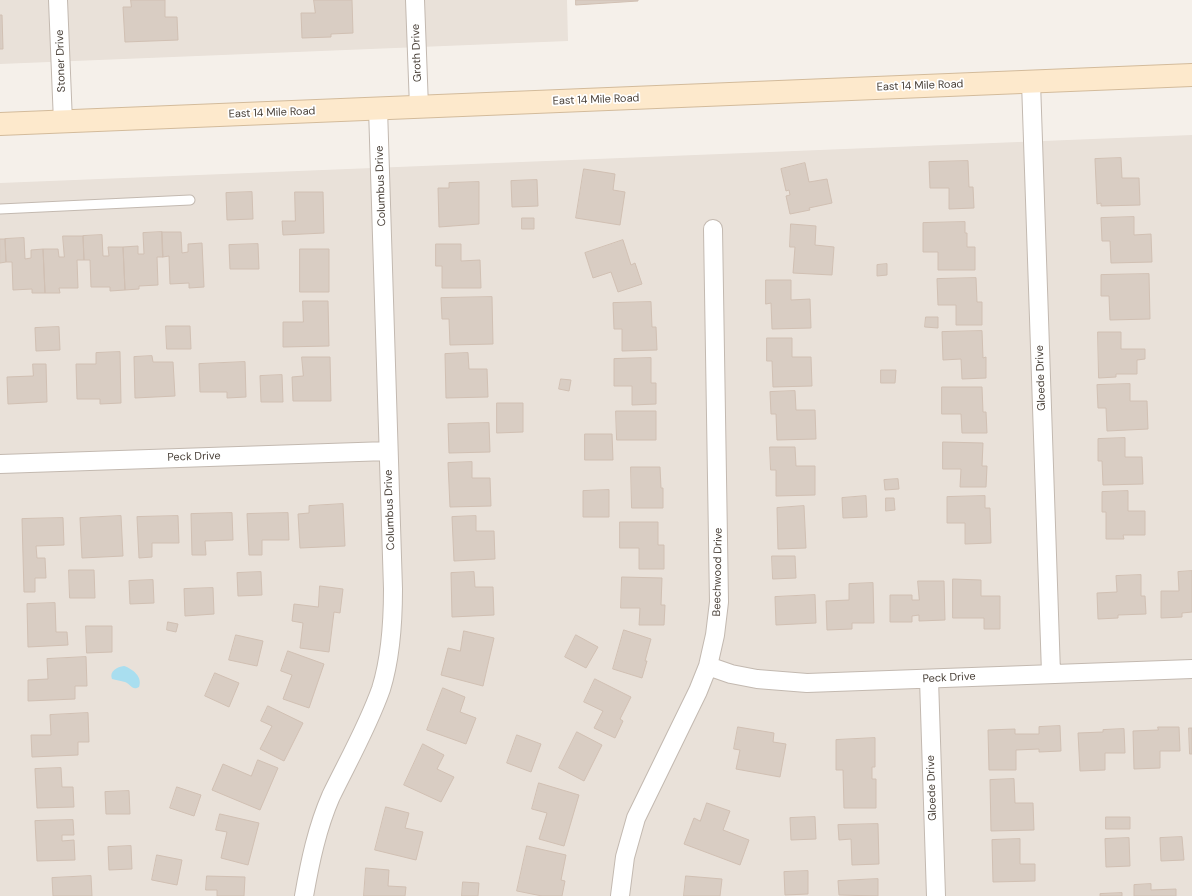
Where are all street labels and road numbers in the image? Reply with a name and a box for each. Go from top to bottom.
street label: Groth Drive [409,24,425,82]
street label: Stoner Drive [53,29,69,93]
street label: East 14 Mile Road [876,78,964,94]
street label: East 14 Mile Road [552,92,640,108]
street label: East 14 Mile Road [228,105,316,121]
street label: Columbus Drive [373,145,389,227]
street label: Gloede Drive [1033,345,1049,411]
street label: Peck Drive [167,449,221,465]
street label: Columbus Drive [382,469,398,551]
street label: Beechwood Drive [711,527,725,617]
street label: Peck Drive [922,670,976,686]
street label: Gloede Drive [924,755,940,821]

